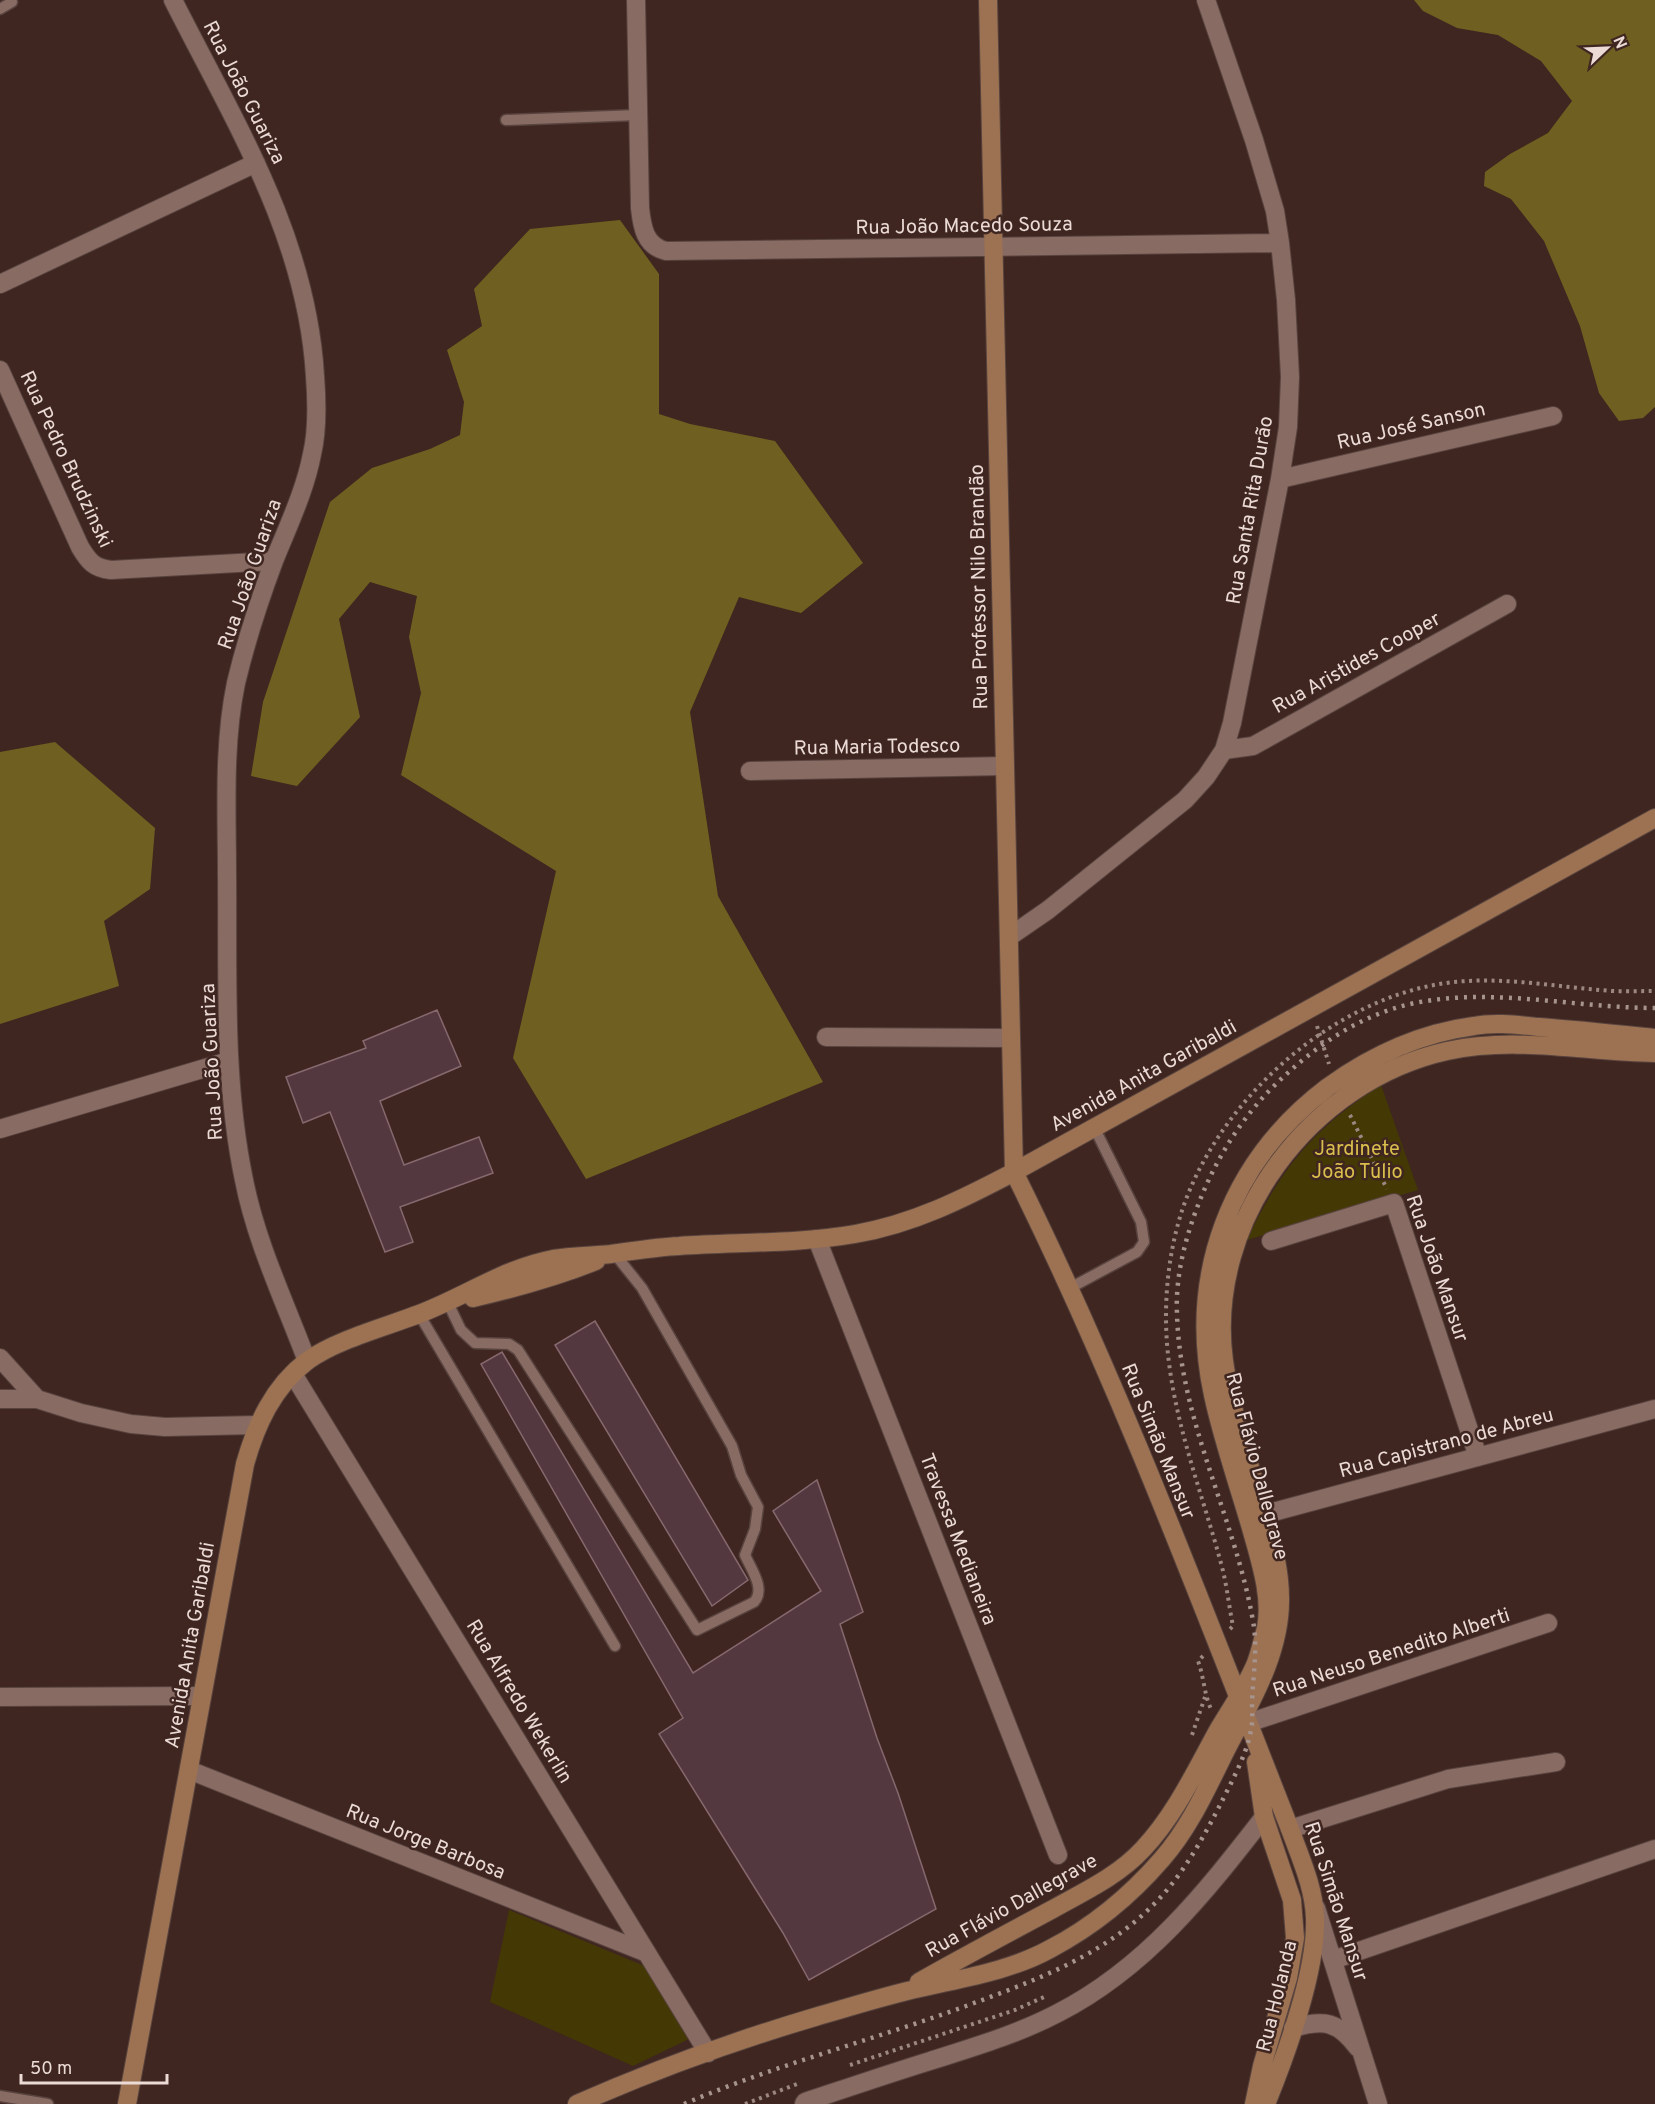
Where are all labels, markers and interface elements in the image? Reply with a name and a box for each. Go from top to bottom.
street label: Rua João Guariza [196,17,291,169]
north arrow [1577,18,1637,78]
text: N [1608,34,1630,52]
street label: Rua João Macedo Souza [855,212,1073,242]
street label: Rua Pedro Brudzinski [13,367,118,553]
street label: Rua José Sanson [1335,397,1488,457]
street label: Rua Santa Rita Durão [1222,414,1280,607]
street label: Rua Professor Nilo Brandão [965,464,995,710]
street label: Rua João Guariza [213,496,289,653]
street label: Rua Aristides Cooper [1268,607,1446,721]
street label: Rua Maria Todesco [793,734,961,762]
street label: Rua João Guariza [196,983,230,1141]
street label: Avenida Anita Garibaldi [1046,1015,1242,1139]
park label: Jardinete João Túlio [1311,1137,1403,1186]
street label: Rua João Mansur [1399,1192,1474,1346]
street label: Rua Simão Mansur [1114,1360,1200,1524]
street label: Rua Flávio Dallegrave [1219,1370,1294,1563]
street label: Rua Capistrano de Abreu [1336,1403,1557,1485]
street label: Travessa Medianeira [912,1450,1002,1629]
street label: Avenida Anita Garibaldi [160,1540,222,1751]
street label: Rua Neuso Benedito Alberti [1270,1603,1514,1705]
street label: Rua Alfredo Wekerlin [459,1615,578,1789]
street label: Rua Jorge Barbosa [342,1799,509,1887]
street label: Rua Simão Mansur [1297,1819,1373,1985]
street label: Rua Flávio Dallegrave [921,1849,1103,1965]
street label: Rua Holanda [1252,1938,1304,2055]
scale bar [21,2047,166,2085]
text: 50 m [30,2058,72,2081]

